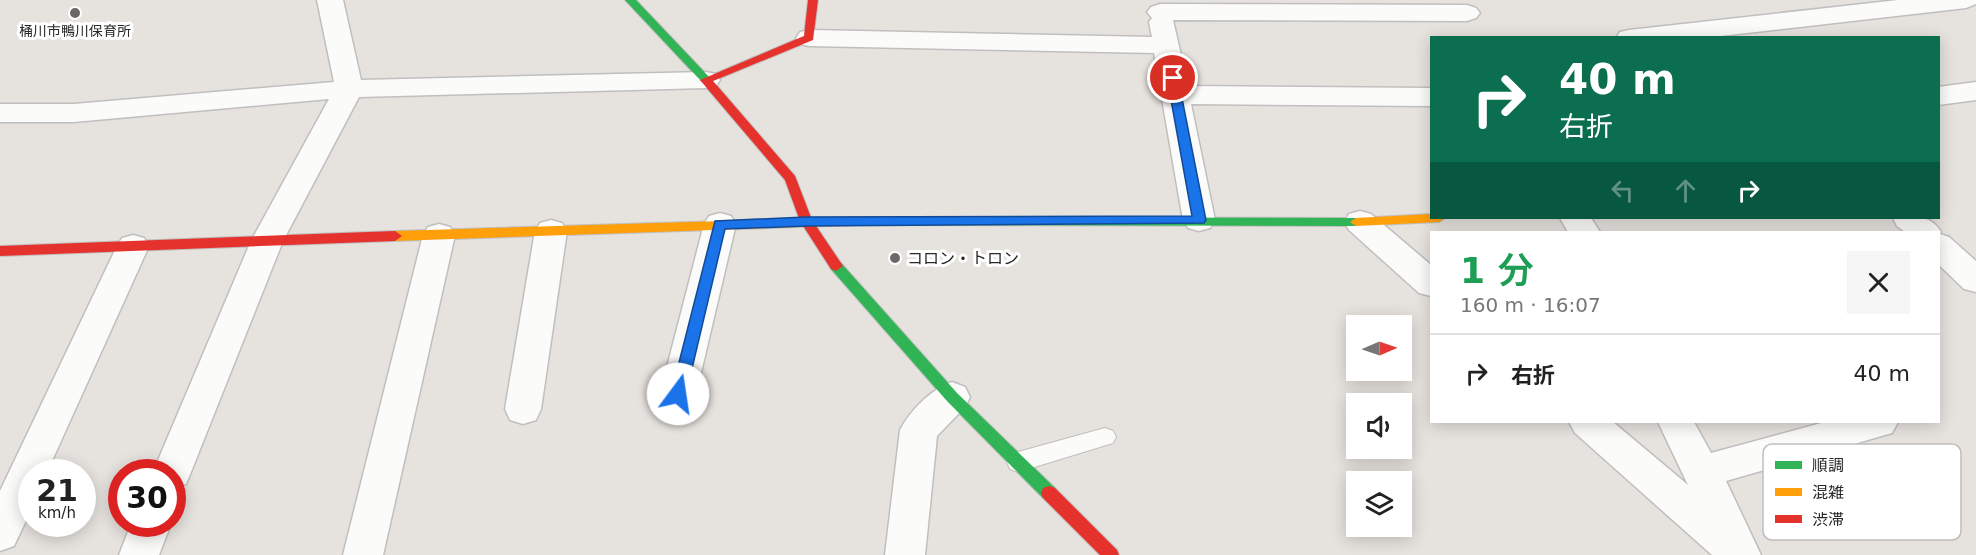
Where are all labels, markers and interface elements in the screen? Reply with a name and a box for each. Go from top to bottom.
marker: 桶川市鴨川保育所 [68,6,82,20]
place label: 桶川市鴨川保育所 [19,23,131,39]
pin [1147,52,1198,103]
text: 40 m [1559,55,1676,104]
icon: right [1460,60,1538,138]
icon: arrive [1156,61,1189,94]
text: 右折 [1559,111,1613,142]
icon: left [1606,174,1639,207]
icon: ahead [1669,174,1702,207]
icon: right [1732,174,1765,207]
place label: コロン・トロン [907,249,1019,268]
text: 1 分 [1460,250,1534,291]
marker: コロン・トロン [888,251,902,265]
button: close [1847,251,1910,314]
text: 160 m · 16:07 [1460,293,1601,317]
north arrow [1346,315,1412,381]
map controls [1346,315,1412,537]
icon: right [1460,357,1493,390]
text: 40 m [1854,361,1910,386]
position arrow [646,362,710,426]
text: 右折 [1511,363,1555,388]
button: sound [1346,393,1412,459]
legend [1763,444,1961,540]
text: 順調 [1812,456,1844,475]
speed limit sign: 30 [108,459,186,537]
button: layers [1346,471,1412,537]
text: 21 [36,473,78,508]
text: 混雑 [1812,483,1844,502]
text: km/h [38,504,76,522]
text: 渋滞 [1812,510,1844,529]

